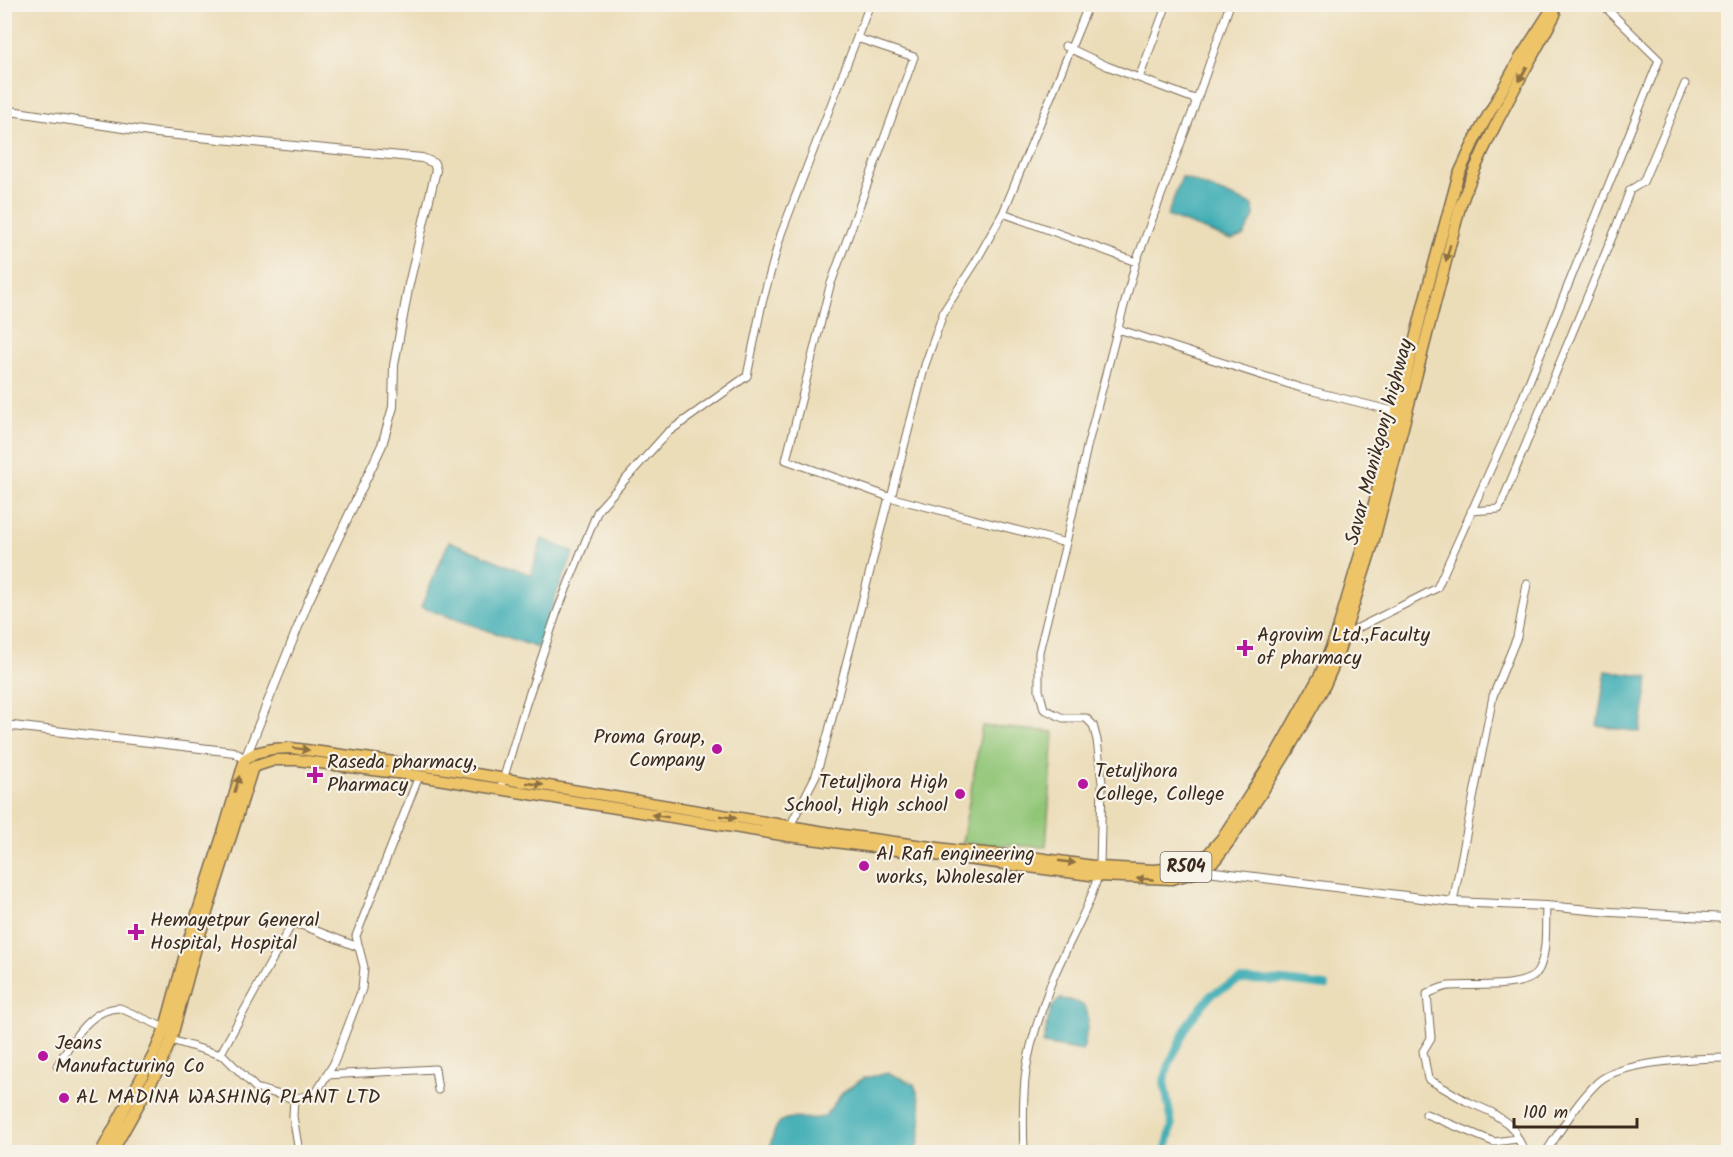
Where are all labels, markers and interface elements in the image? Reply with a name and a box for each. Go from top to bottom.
one-way arrow [1518,66,1528,83]
one-way arrow [1443,244,1452,262]
street label: Savar Manikgonj highway [1337,335,1423,549]
place label: Agrovim Ltd.,Faculty of pharmacy [1257,620,1430,675]
marker: Agrovim Ltd.,Faculty of pharmacy [1238,641,1252,655]
place label: Proma Group, Company [594,722,706,777]
marker: Proma Group, Company [710,742,724,756]
one-way arrow [292,745,311,754]
place label: Raseda pharmacy, Pharmacy [327,747,477,802]
place label: Tetuljhora College, College [1095,756,1224,811]
place label: Tetuljhora High School, High school [785,767,948,822]
marker: Raseda pharmacy, Pharmacy [308,768,322,782]
one-way arrow [233,775,242,793]
marker: Tetuljhora College, College [1076,777,1090,791]
one-way arrow [526,780,545,789]
marker: Tetuljhora High School, High school [953,787,967,801]
one-way arrow [650,811,669,820]
one-way arrow [718,812,737,821]
place label: Al Rafi engineering works, Wholesaler [876,839,1035,894]
road number: R504 [1160,852,1212,882]
one-way arrow [1057,857,1076,866]
marker: Al Rafi engineering works, Wholesaler [857,859,871,873]
one-way arrow [1135,875,1154,884]
place label: Hemayetpur General Hospital, Hospital [150,905,320,960]
marker: Hemayetpur General Hospital, Hospital [127,923,145,941]
place label: Jeans Manufacturing Co [55,1028,204,1083]
marker: Jeans Manufacturing Co [36,1049,50,1063]
place label: AL MADINA WASHING PLANT LTD [76,1082,380,1114]
marker: AL MADINA WASHING PLANT LTD [57,1091,71,1105]
scale bar [1514,1091,1637,1129]
text: 100 m [1523,1099,1568,1128]

